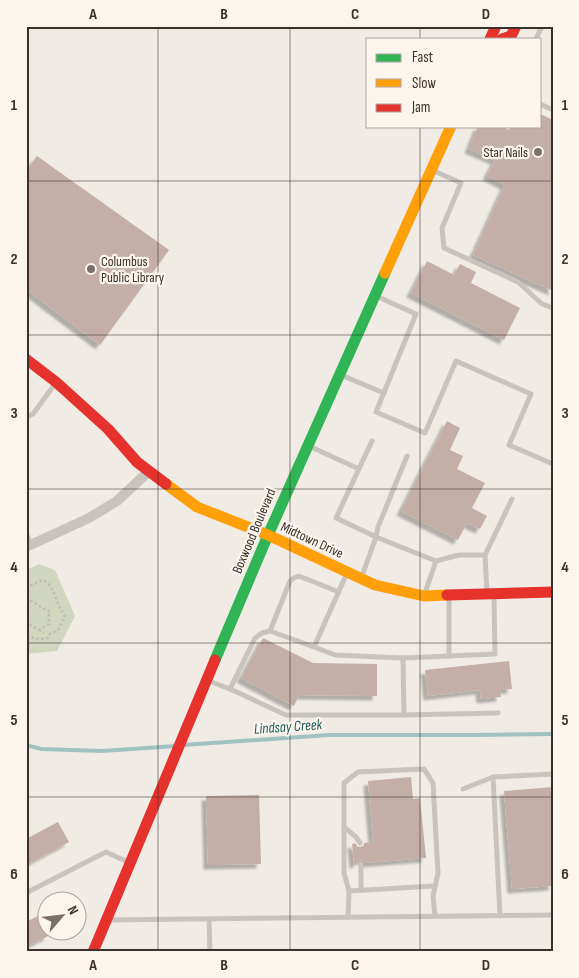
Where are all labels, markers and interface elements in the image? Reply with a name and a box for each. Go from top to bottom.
text: A [88,5,97,24]
text: B [220,5,228,24]
text: C [351,5,359,24]
text: D [482,5,490,24]
legend [366,38,542,128]
text: Fast [412,48,434,67]
text: Slow [412,74,436,93]
text: 1 [11,96,18,115]
text: 1 [562,96,569,115]
text: Jam [411,98,430,117]
place label: Star Nails [483,144,528,161]
marker: Star Nails [532,146,544,158]
text: 2 [10,250,18,269]
text: 2 [561,250,569,269]
place label: Columbus Public Library [101,253,165,286]
marker: Columbus Public Library [85,263,97,275]
text: 3 [10,404,18,423]
text: 3 [561,404,569,423]
street label: Boxwood Boulevard [228,486,280,576]
street label: Midtown Drive [278,518,346,562]
text: 4 [10,558,18,577]
text: 4 [561,558,569,577]
text: 5 [10,711,18,730]
text: 5 [561,711,569,730]
water label: Lindsay Creek [253,715,323,739]
text: 6 [10,865,18,884]
text: 6 [561,865,569,884]
north arrow [38,890,88,940]
text: N [64,903,82,917]
text: A [88,956,97,975]
text: B [220,956,228,975]
text: C [351,956,359,975]
text: D [482,956,490,975]

